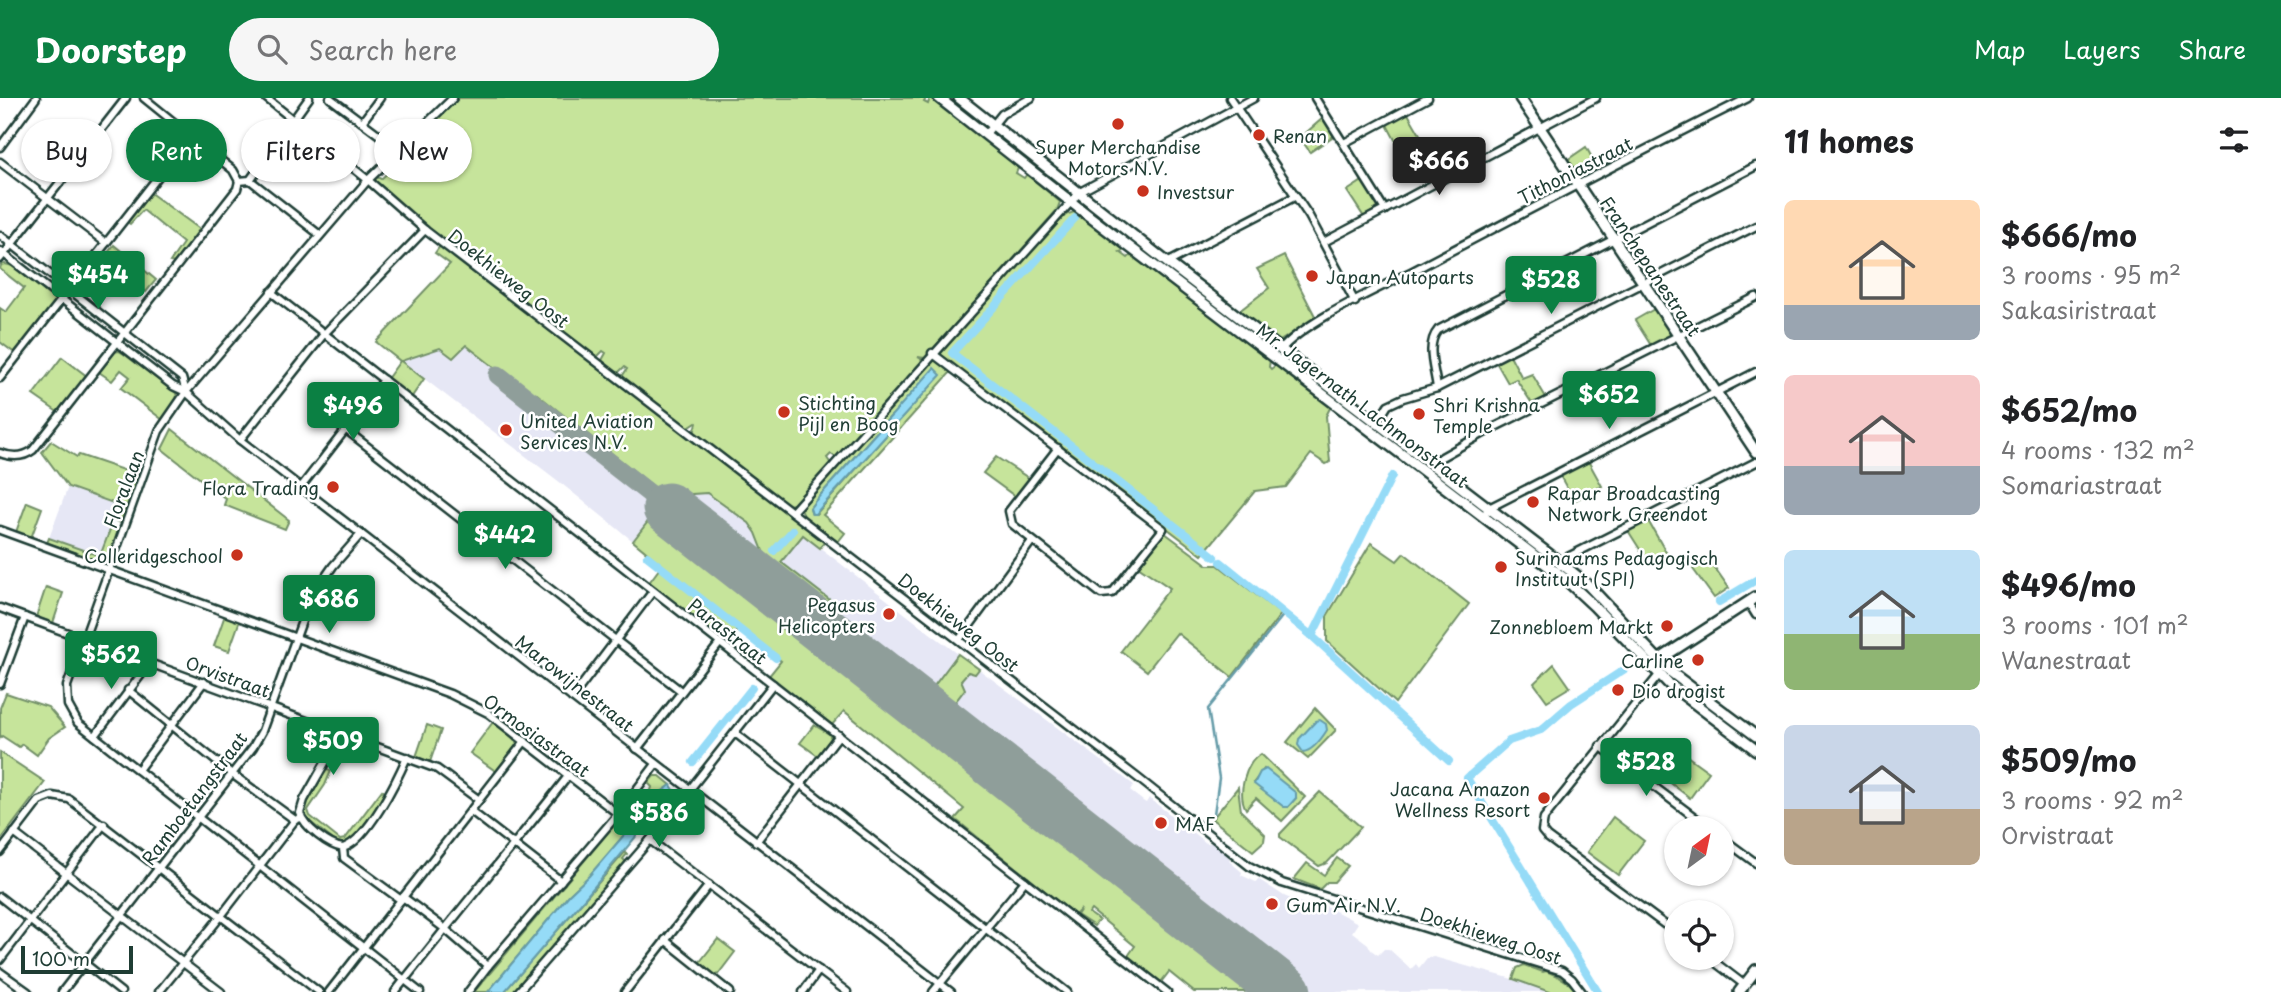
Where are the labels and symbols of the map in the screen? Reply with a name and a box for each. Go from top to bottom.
marker: Super Merchandise Motors N.V. [1110,116,1126,132]
place label: Renan [1273,122,1327,149]
marker: Renan [1251,127,1267,143]
street label: Tithoniastraat [1513,129,1637,211]
place label: Super Merchandise Motors N.V. [1035,133,1201,181]
pin: $666 [1398,138,1480,197]
place label: Investsur [1157,178,1235,205]
marker: Investsur [1135,183,1151,199]
street label: Franchepanestraat [1594,190,1708,342]
street label: Doekhieweg Oost [443,222,575,334]
pin: $454 [57,252,139,311]
pin: $528 [1510,256,1592,316]
place label: Japan Autoparts [1326,263,1474,290]
marker: Japan Autoparts [1304,268,1320,284]
street label: Mr. Jagernath Lachmonstraat [1251,316,1475,494]
pin: $652 [1568,372,1650,431]
pin: $496 [312,382,394,442]
place label: Stichting Pijl en Boog [798,389,899,437]
place label: Shri Krishna Temple [1433,391,1541,439]
marker: Stichting Pijl en Boog [776,404,792,420]
marker: Shri Krishna Temple [1411,406,1427,422]
place label: United Aviation Services N.V. [520,407,653,455]
marker: United Aviation Services N.V. [498,422,514,438]
street label: Floralaan [96,446,150,532]
place label: Flora Trading [202,474,319,501]
marker: Flora Trading [325,479,341,495]
place label: Rapar Broadcasting Network Greendot [1547,479,1720,527]
marker: Rapar Broadcasting Network Greendot [1525,494,1541,510]
pin: $442 [464,512,546,571]
place label: Colleridgeschool [84,542,223,569]
place label: Surinaams Pedagogisch Instituut (SPI) [1515,544,1718,592]
marker: Colleridgeschool [229,547,245,563]
marker: Surinaams Pedagogisch Instituut (SPI) [1493,559,1509,575]
street label: Doekhieweg Oost [893,566,1025,678]
pin: $686 [288,575,370,635]
place label: Pegasus Helicopters [778,591,875,639]
street label: Parastraat [683,592,773,670]
marker: Pegasus Helicopters [881,606,897,622]
place label: Zonnebloem Markt [1489,613,1653,640]
marker: Zonnebloem Markt [1659,618,1675,634]
street label: Marowijnestraat [510,628,640,738]
pin: $562 [70,632,152,691]
place label: Carline [1621,647,1684,674]
street label: Orvistraat [182,648,274,704]
marker: Carline [1690,652,1706,668]
place label: Dio drogist [1632,677,1725,704]
marker: Dio drogist [1610,682,1626,698]
street label: Ormosiastraat [478,687,596,783]
pin: $509 [292,718,374,777]
street label: Ramboetangstraat [135,726,253,870]
pin: $528 [1605,738,1687,798]
place label: Jacana Amazon Wellness Resort [1390,775,1530,823]
pin: $586 [618,790,700,849]
marker: Jacana Amazon Wellness Resort [1536,790,1552,806]
place label: MAF [1175,810,1215,837]
marker: MAF [1153,815,1169,831]
north arrow [1664,816,1734,886]
place label: Gum Air N.V. [1286,891,1401,918]
marker: Gum Air N.V. [1264,896,1280,912]
street label: Doekhieweg Oost [1417,899,1565,971]
scale bar [21,943,133,975]

